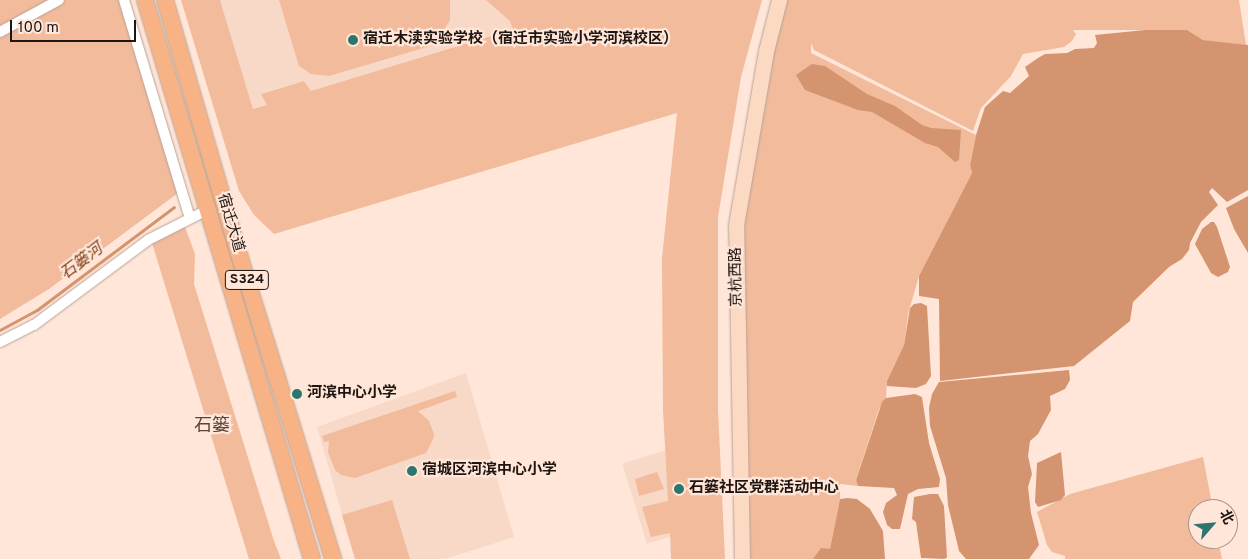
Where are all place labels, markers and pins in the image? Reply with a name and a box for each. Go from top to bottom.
place label: 宿迁木渎实验学校（宿迁市实验小学河滨校区） [363,31,678,49]
marker: 宿迁木渎实验学校（宿迁市实验小学河滨校区） [347,34,359,46]
place label: 河滨中心小学 [307,385,397,403]
marker: 河滨中心小学 [291,388,303,400]
place label: 宿城区河滨中心小学 [422,462,557,480]
marker: 宿城区河滨中心小学 [406,465,418,477]
place label: 石篓社区党群活动中心 [689,480,839,498]
marker: 石篓社区党群活动中心 [673,483,685,495]

